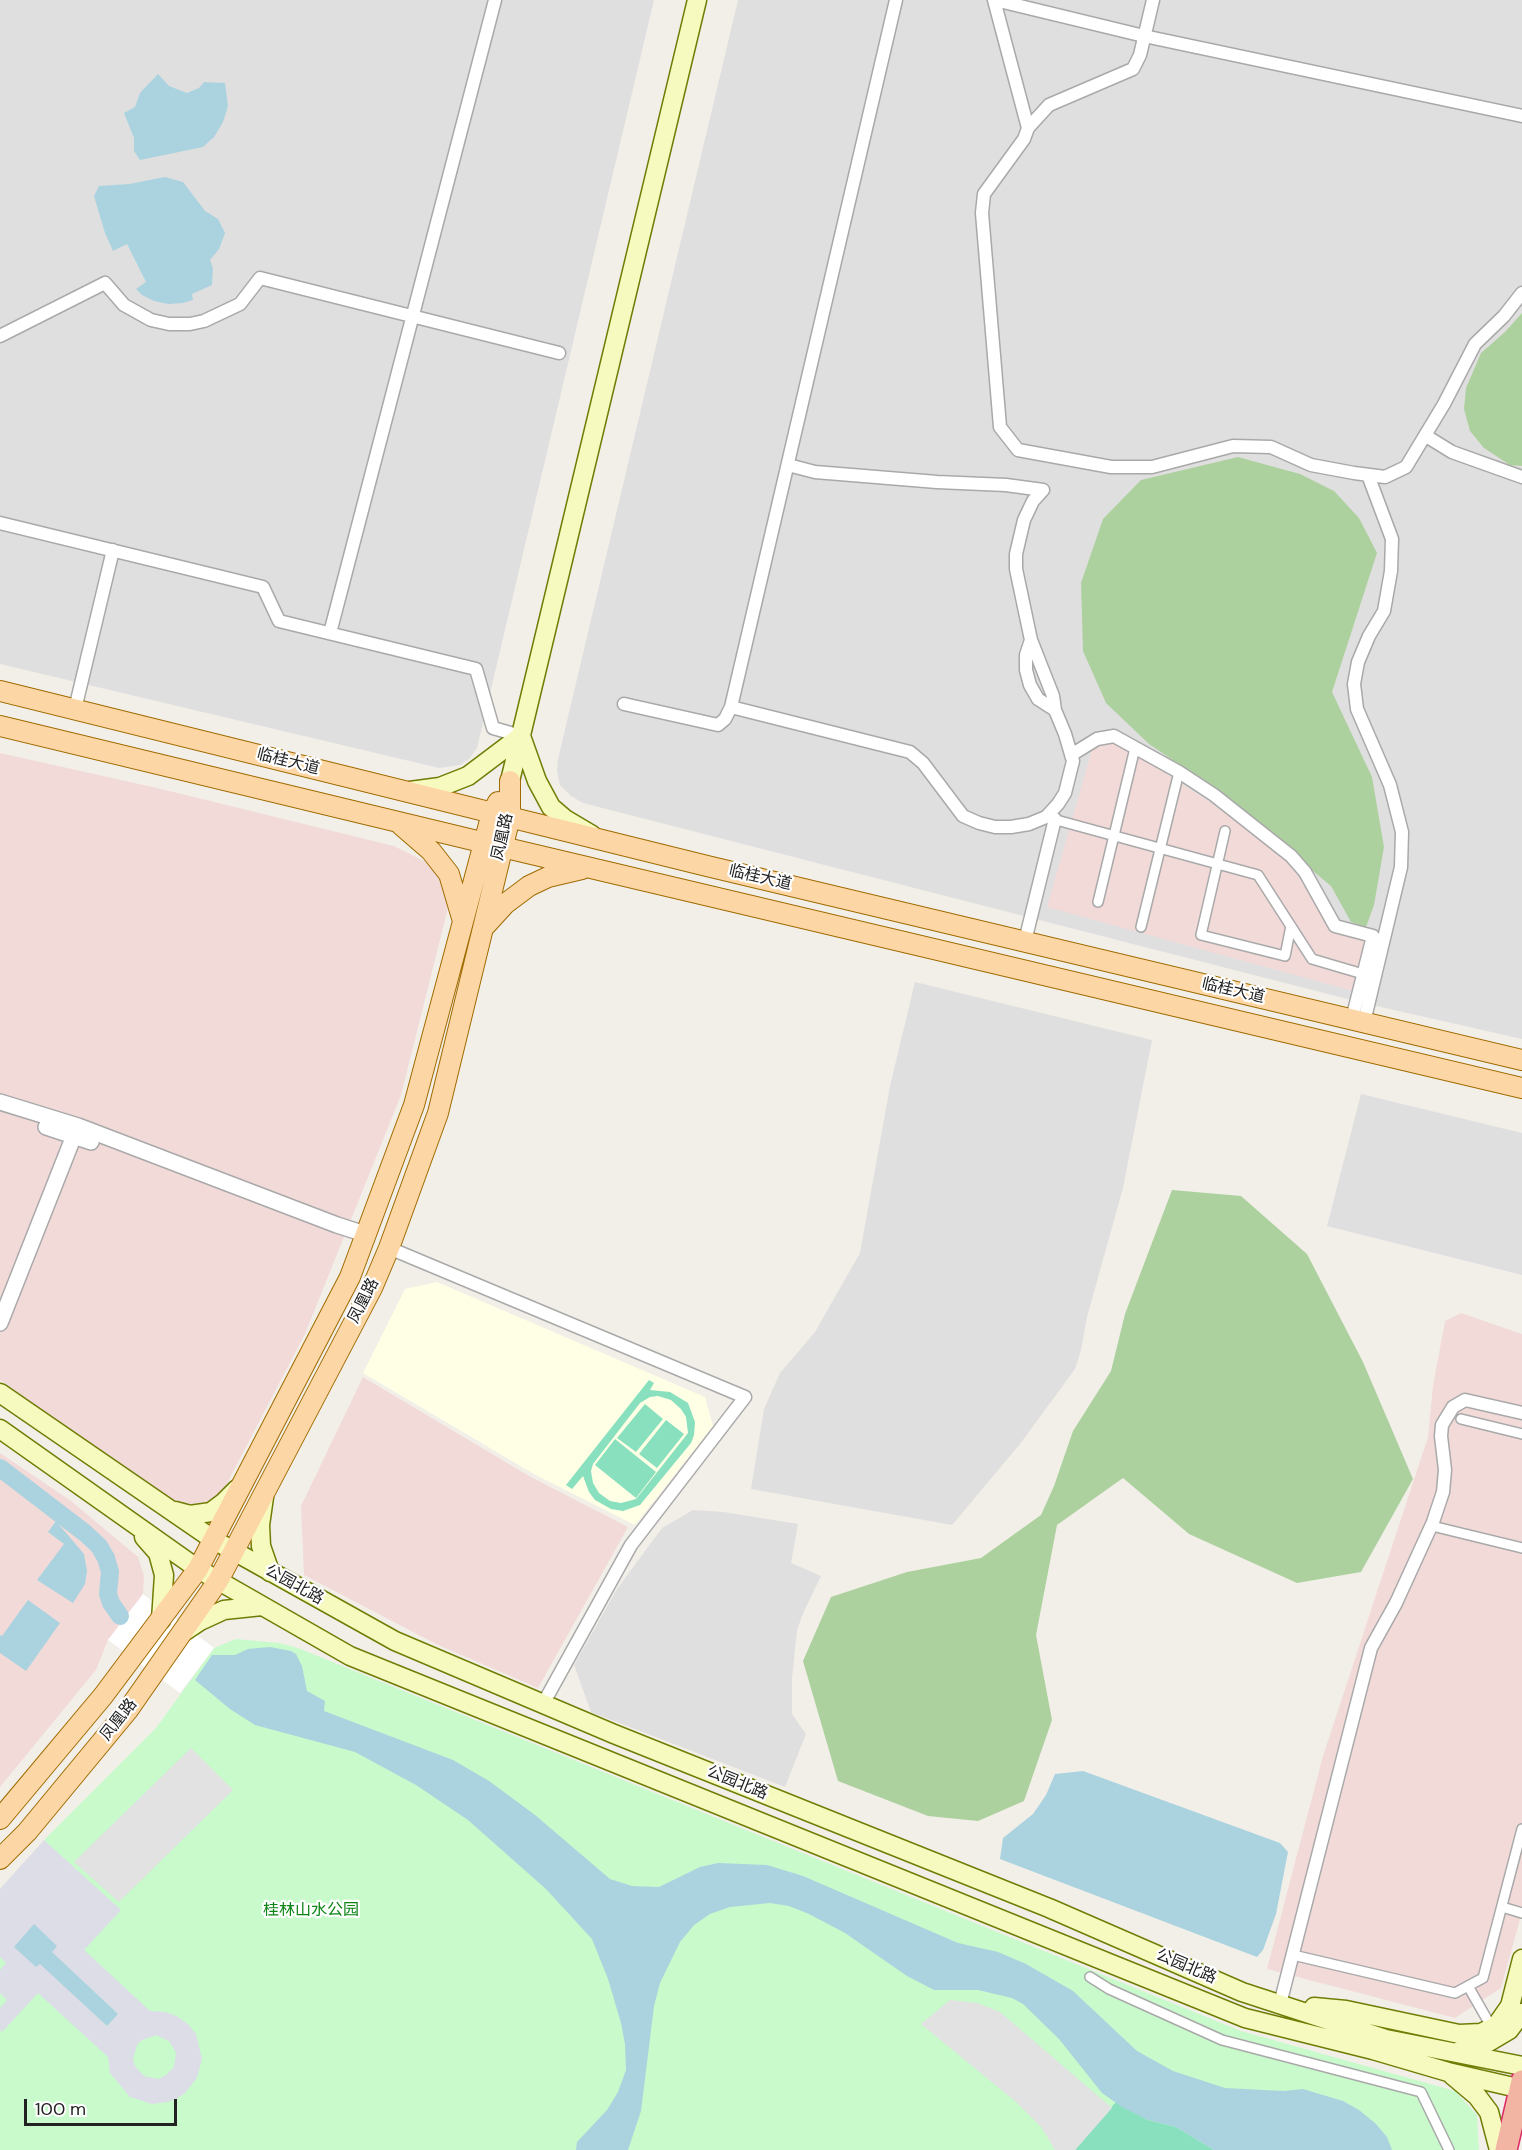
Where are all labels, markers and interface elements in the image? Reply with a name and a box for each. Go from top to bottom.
street label: 临桂大道 [255,745,321,779]
street label: 凤凰路 [489,812,517,862]
street label: 临桂大道 [727,861,793,895]
street label: 临桂大道 [1200,974,1266,1008]
street label: 凤凰路 [345,1275,383,1327]
street label: 公园北路 [261,1561,327,1609]
street label: 凤凰路 [97,1695,141,1745]
street label: 公园北路 [704,1762,770,1804]
park label: 桂林山水公园 [263,1901,359,1921]
street label: 公园北路 [1153,1946,1219,1988]
scale bar [27,2087,180,2125]
text: 100 m [35,2097,86,2121]

